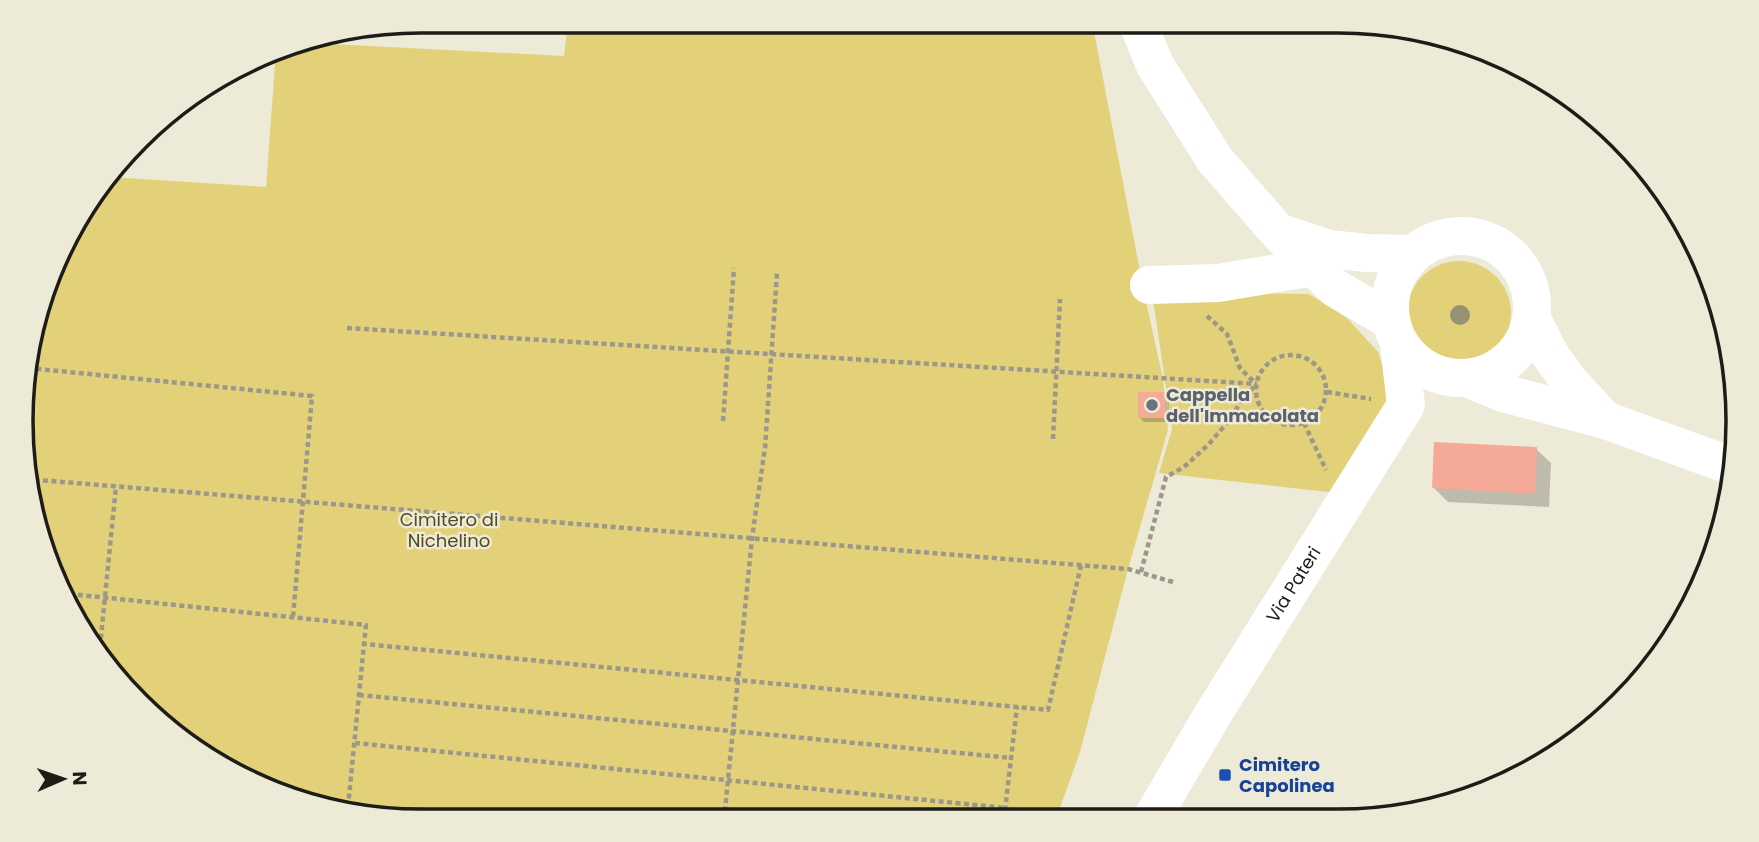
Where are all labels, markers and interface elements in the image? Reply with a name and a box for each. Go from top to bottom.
place label: Cappella dell'Immacolata [1166,382,1319,428]
marker: Cappella dell'Immacolata [1144,397,1160,413]
park label: Cimitero di Nichelino [400,507,498,553]
street label: Via Pateri [1260,542,1326,627]
north arrow [28,744,98,814]
place label: Cimitero Capolinea [1239,752,1335,798]
marker: Cimitero Capolinea [1217,767,1233,783]
text: N [66,771,93,786]

